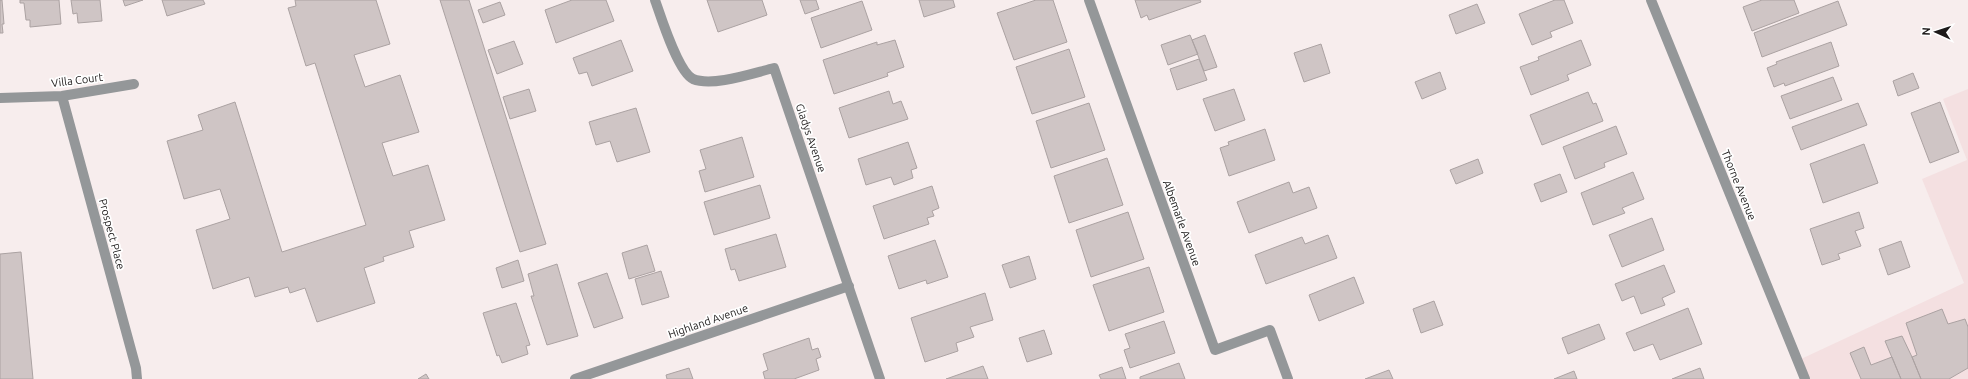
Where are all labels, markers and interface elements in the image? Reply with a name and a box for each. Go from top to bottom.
north arrow [1916,12,1956,52]
text: N [1920,27,1932,36]
street label: Villa Court [51,71,104,89]
street label: Gladys Avenue [794,102,828,174]
street label: Thorne Avenue [1719,148,1759,222]
street label: Albemarle Avenue [1161,178,1203,268]
street label: Prospect Place [97,197,127,271]
street label: Highland Avenue [666,302,750,340]

